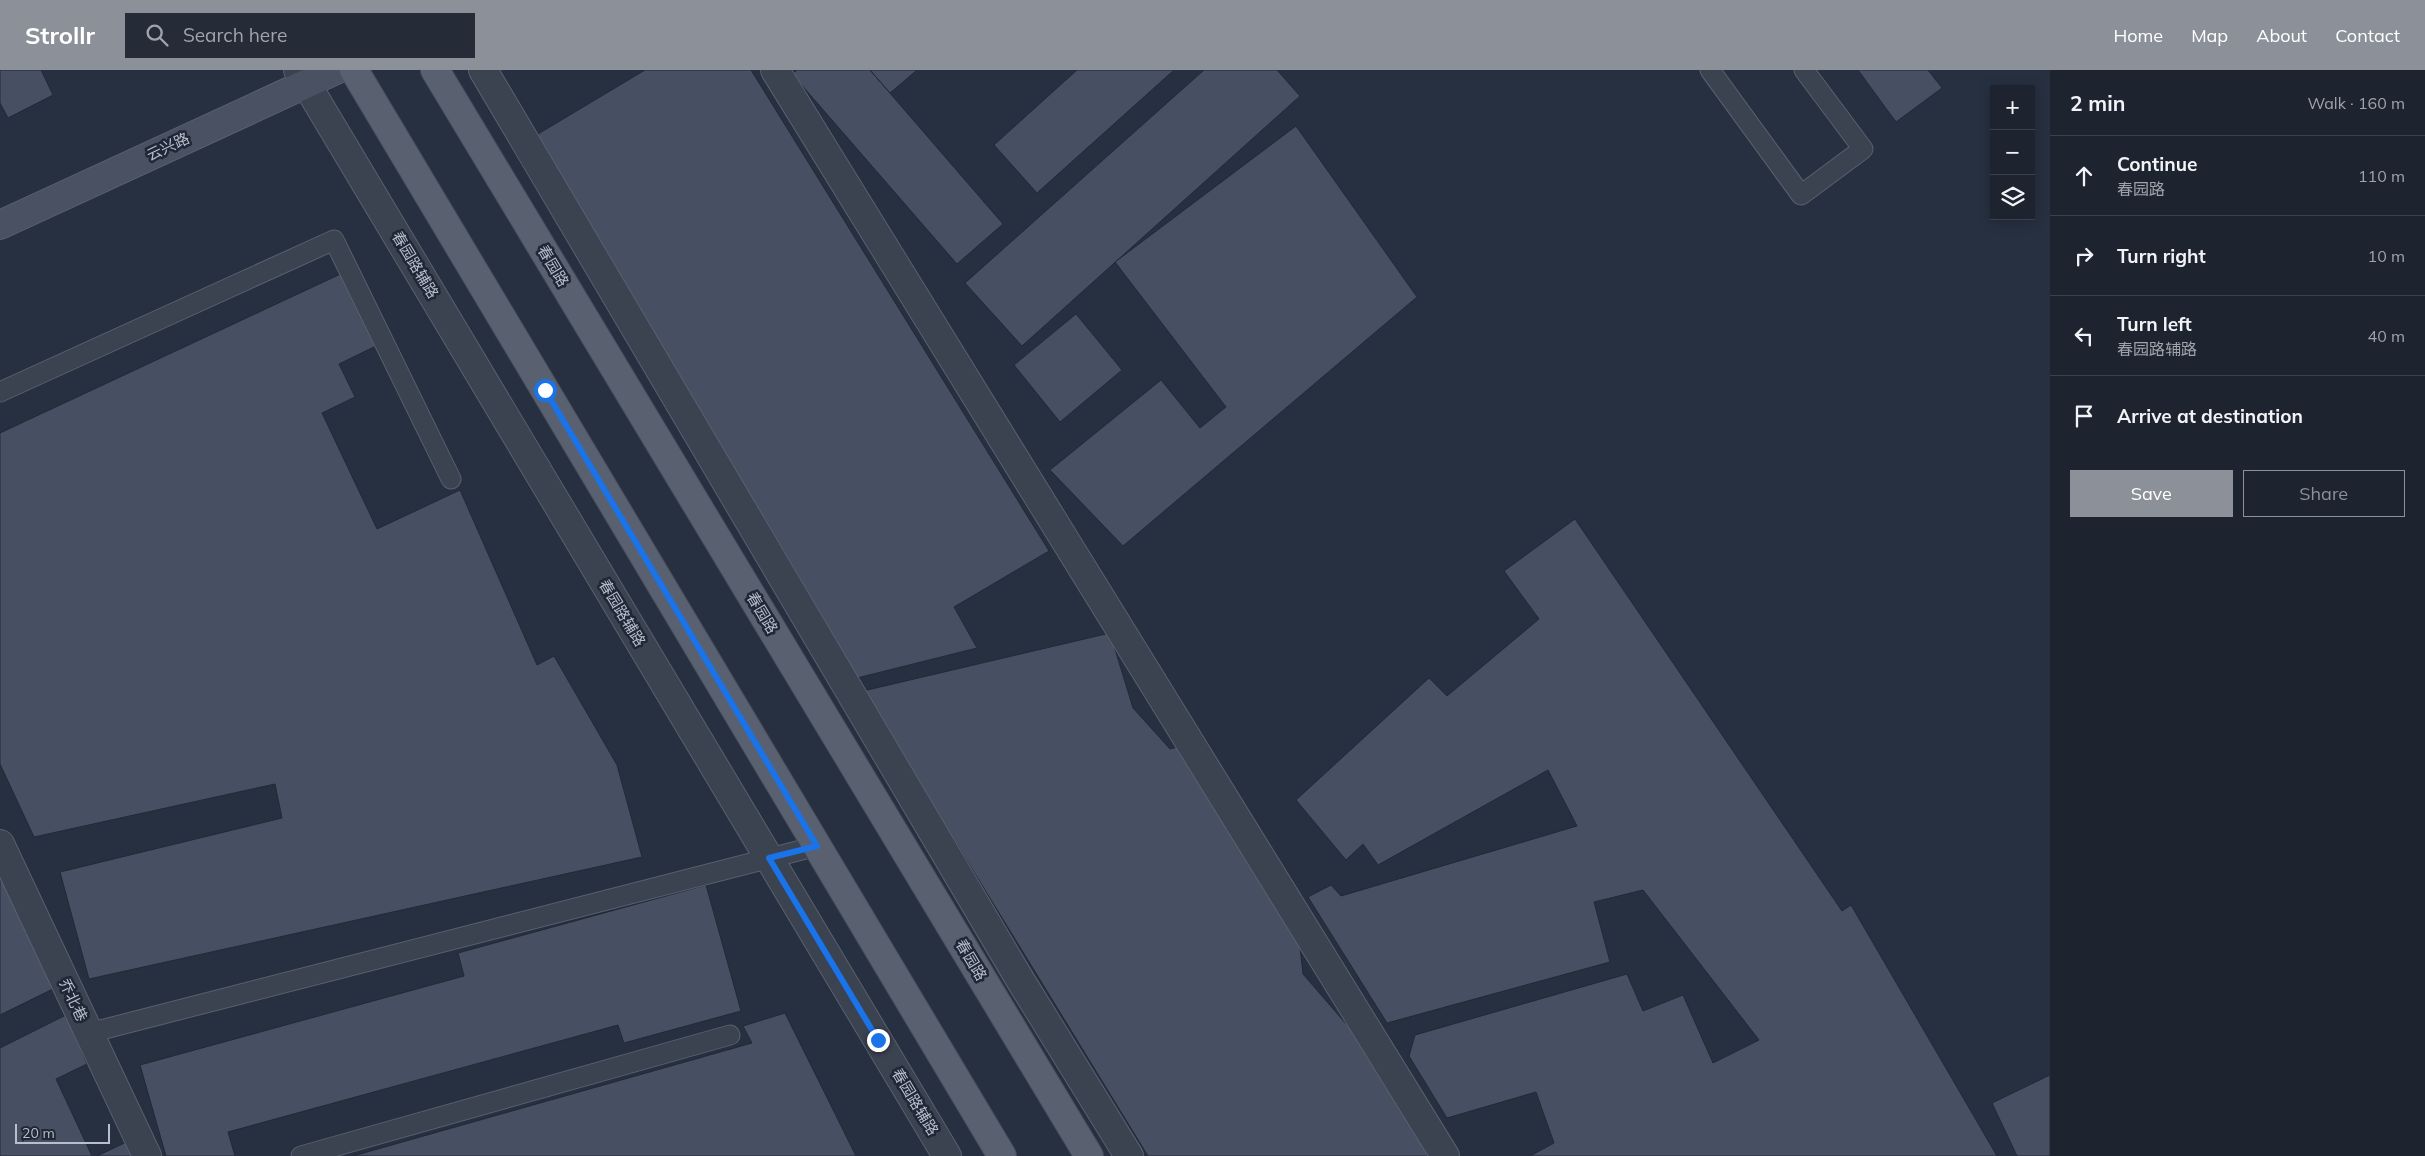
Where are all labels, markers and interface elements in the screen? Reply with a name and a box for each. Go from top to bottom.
search box [125,13,475,58]
text: Strollr [25,20,95,50]
icon: search [143,21,171,49]
text: Search here [183,23,287,47]
text: Home [2113,24,2163,47]
text: Map [2191,24,2228,47]
text: About [2256,24,2307,47]
text: Contact [2335,24,2400,47]
map controls [1990,85,2035,220]
button: + [1990,85,2035,130]
text: 2 min [2070,90,2125,116]
text: Walk · 160 m [2307,93,2405,113]
street label: 云兴路 [143,128,192,165]
button: − [1990,130,2035,175]
text: Continue [2117,152,2197,176]
icon: ahead [2070,162,2098,190]
text: 110 m [2358,166,2405,186]
button: layers [1990,175,2035,220]
text: 春园路 [2117,179,2165,199]
street label: 春园路辅路 [388,228,443,302]
street label: 春园路 [534,242,573,290]
icon: right [2070,242,2098,270]
text: Turn right [2117,244,2206,268]
text: 10 m [2368,246,2405,266]
text: Turn left [2117,312,2192,336]
icon: left [2070,322,2098,350]
text: 40 m [2368,326,2405,346]
text: 春园路辅路 [2117,339,2197,359]
route start [534,379,557,402]
icon: arrive [2070,402,2098,430]
text: Arrive at destination [2117,404,2303,428]
button: Save [2070,470,2233,517]
button: Share [2243,470,2405,517]
street label: 春园路辅路 [595,576,650,650]
street label: 春园路 [743,589,782,637]
street label: 春园路 [952,936,991,984]
street label: 乔北巷 [55,975,92,1024]
route end [867,1029,890,1052]
street label: 春园路辅路 [888,1065,943,1139]
scale bar [15,1121,110,1144]
text: 20 m [22,1124,55,1142]

